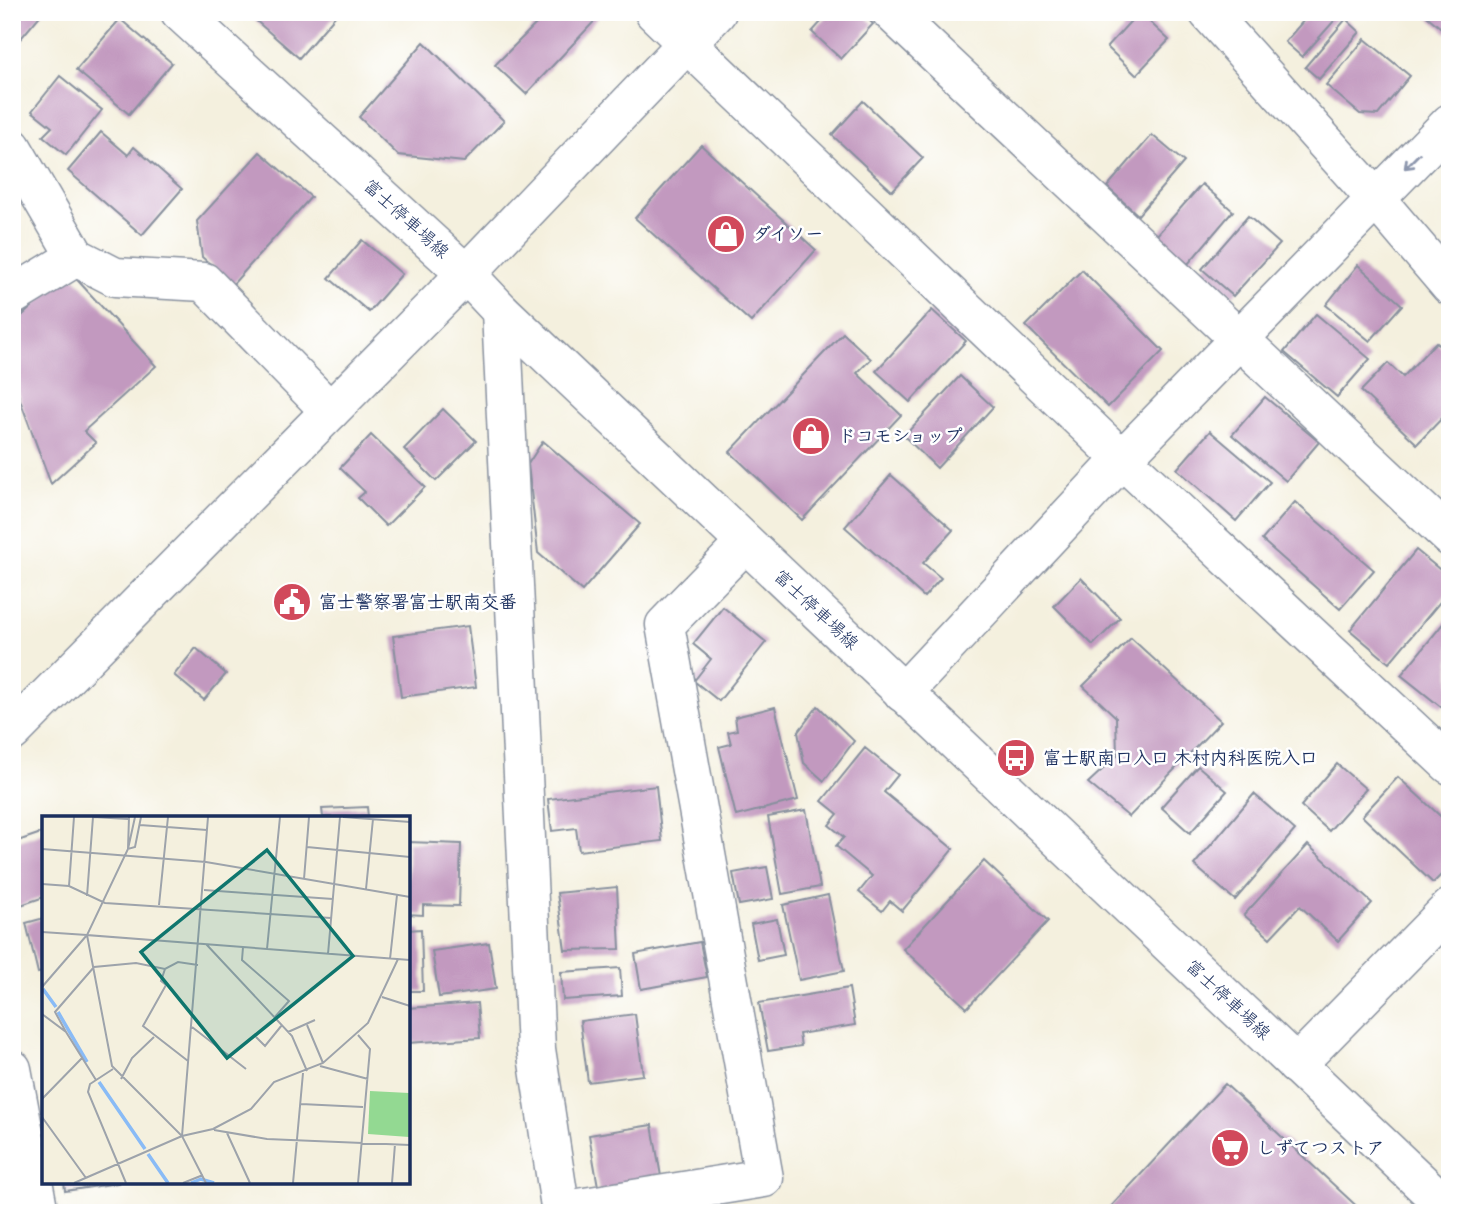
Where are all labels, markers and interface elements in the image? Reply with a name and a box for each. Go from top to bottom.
one-way arrow [1404,152,1421,169]
street label: 富士停車場線 [359,175,453,263]
shop icon: ダイソー [705,213,747,255]
place label: ダイソー [753,224,823,245]
shop icon: ドコモショップ [790,415,832,457]
place label: ドコモショップ [838,426,963,447]
street label: 富士停車場線 [769,565,863,655]
public building icon: 富士警察署富士駅南交番 [271,581,313,623]
place label: 富士警察署富士駅南交番 [319,592,517,613]
bus stop icon: 富士駅南口入口 木村内科医院入口 [995,737,1037,779]
place label: 富士駅南口入口 木村内科医院入口 [1043,748,1318,769]
inset map [42,816,410,1183]
street label: 富士停車場線 [1181,955,1275,1045]
supermarket icon: しずてつストア [1209,1127,1251,1169]
place label: しずてつストア [1257,1138,1384,1159]

